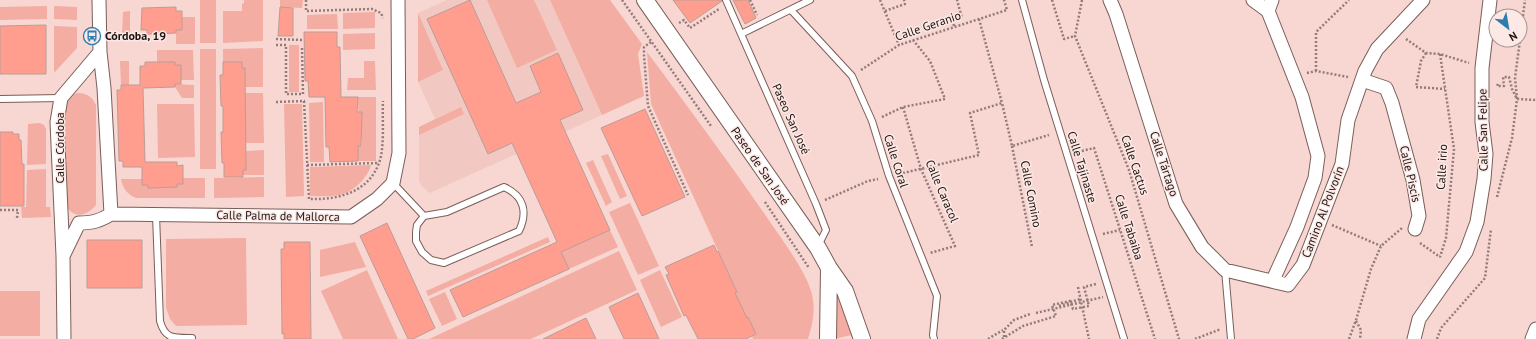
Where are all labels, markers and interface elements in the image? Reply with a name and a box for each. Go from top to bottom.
street label: Calle Geranio [893,7,963,44]
north arrow [1488,8,1528,48]
bus stop icon: Córdoba, 19 [82,26,102,46]
place label: Córdoba, 19 [105,28,166,43]
text: N [1506,29,1520,44]
street label: Paseo San José [769,81,814,157]
street label: Calle San Felipe [1474,89,1491,171]
street label: Calle Córdoba [52,112,67,184]
street label: Paseo de San José [728,124,793,208]
street label: Calle Tajinaste [1064,129,1100,204]
street label: Calle Tártago [1147,129,1182,198]
street label: Calle Coral [881,132,912,190]
street label: Calle Cactus [1118,133,1153,197]
street label: Calle Piscis [1397,144,1424,204]
street label: Calle irio [1433,144,1450,190]
street label: Calle Caracol [923,157,963,225]
street label: Calle Comino [1018,159,1045,229]
street label: Camino Al Polvorín [1298,164,1347,260]
street label: Calle Tabaiba [1112,192,1147,262]
street label: Calle Palma de Mallorca [216,207,340,224]

